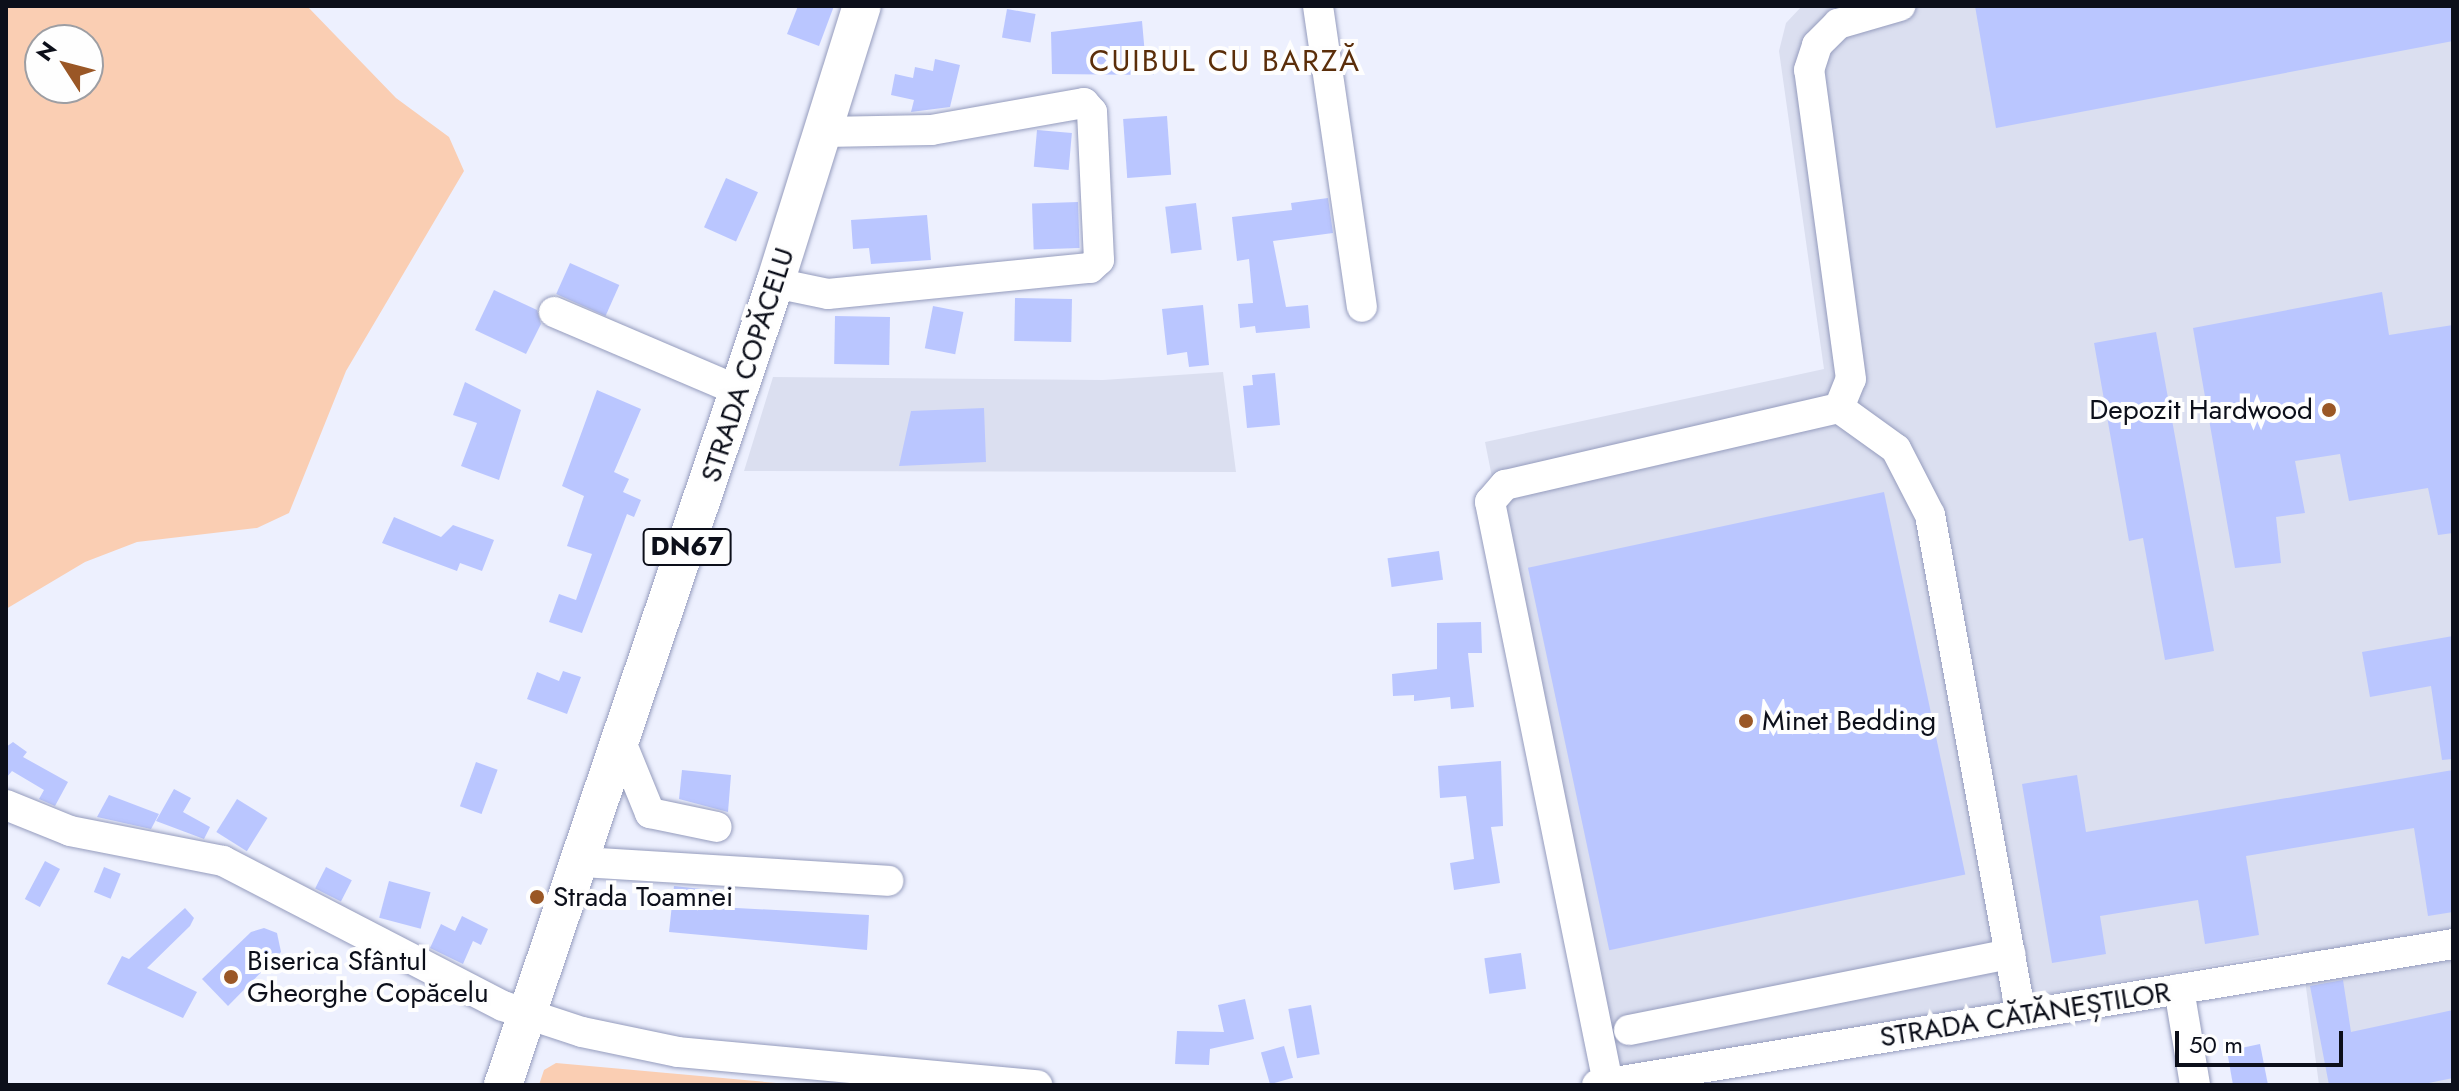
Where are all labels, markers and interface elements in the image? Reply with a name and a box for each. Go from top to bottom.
north arrow [24,24,104,104]
text: N [28,35,64,68]
district label: CUIBUL CU BARZĂ [1089,43,1361,79]
street label: STRADA COPĂCELU [694,243,802,487]
place label: Depozit Hardwood [2089,393,2313,427]
marker: Depozit Hardwood [2320,401,2338,419]
road number: DN67 [641,525,733,569]
place label: Minet Bedding [1762,704,1936,738]
marker: Minet Bedding [1737,712,1755,730]
place label: Strada Toamnei [553,880,733,914]
marker: Strada Toamnei [528,888,546,906]
place label: Biserica Sfântul Gheorghe Copăcelu [247,944,489,1010]
marker: Biserica Sfântul Gheorghe Copăcelu [222,968,240,986]
street label: STRADA CĂTĂNEȘTILOR [1877,975,2173,1055]
scale bar [2179,1015,2347,1065]
text: 50 m [2189,1027,2243,1062]

